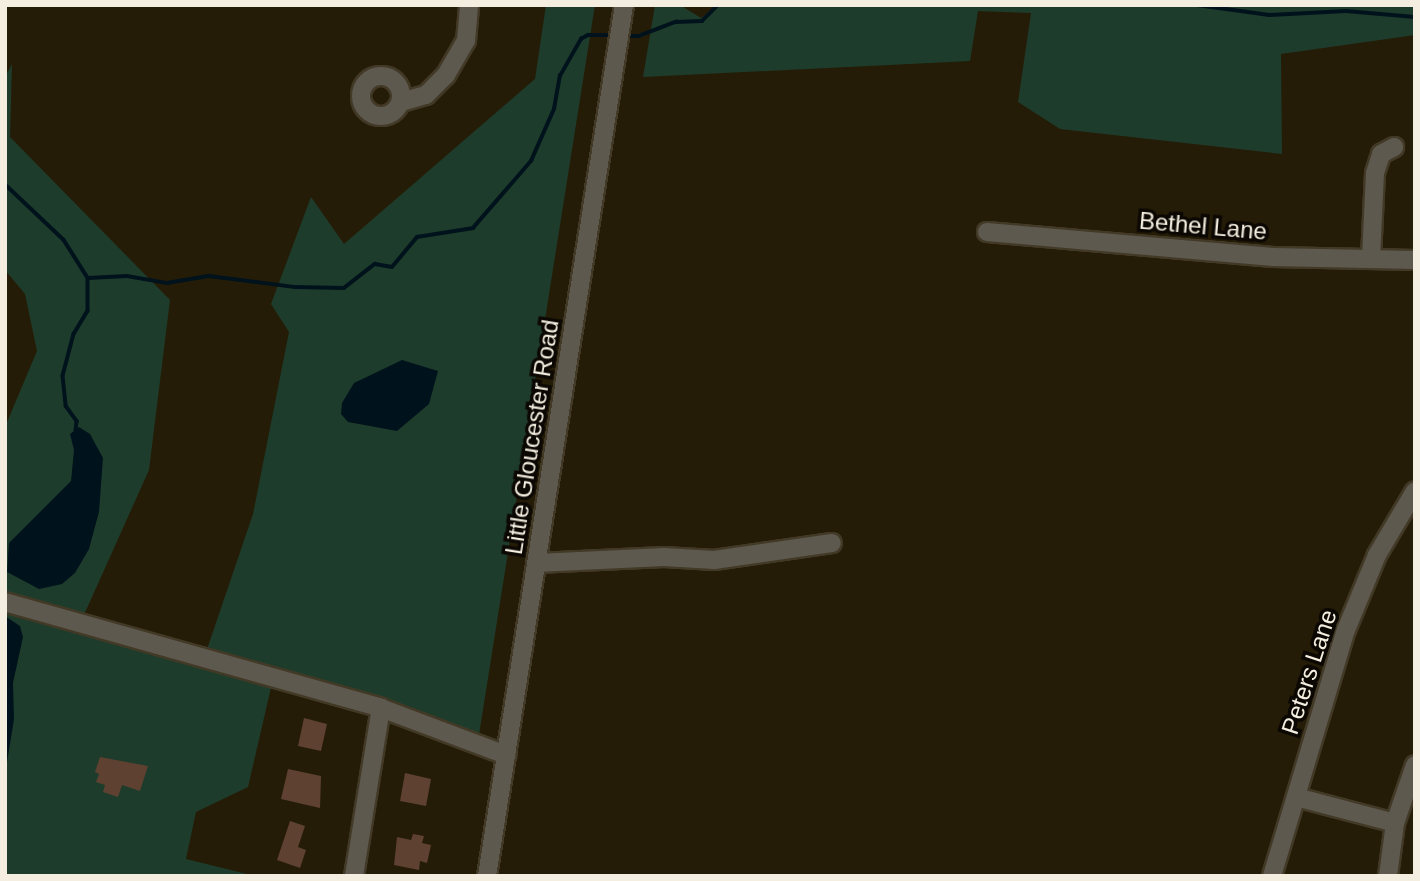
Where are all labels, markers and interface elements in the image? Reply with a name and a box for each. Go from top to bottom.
street label: Bethel Lane [1138,206,1268,246]
street label: Little Gloucester Road [499,317,565,557]
street label: Peters Lane [1275,606,1343,738]

